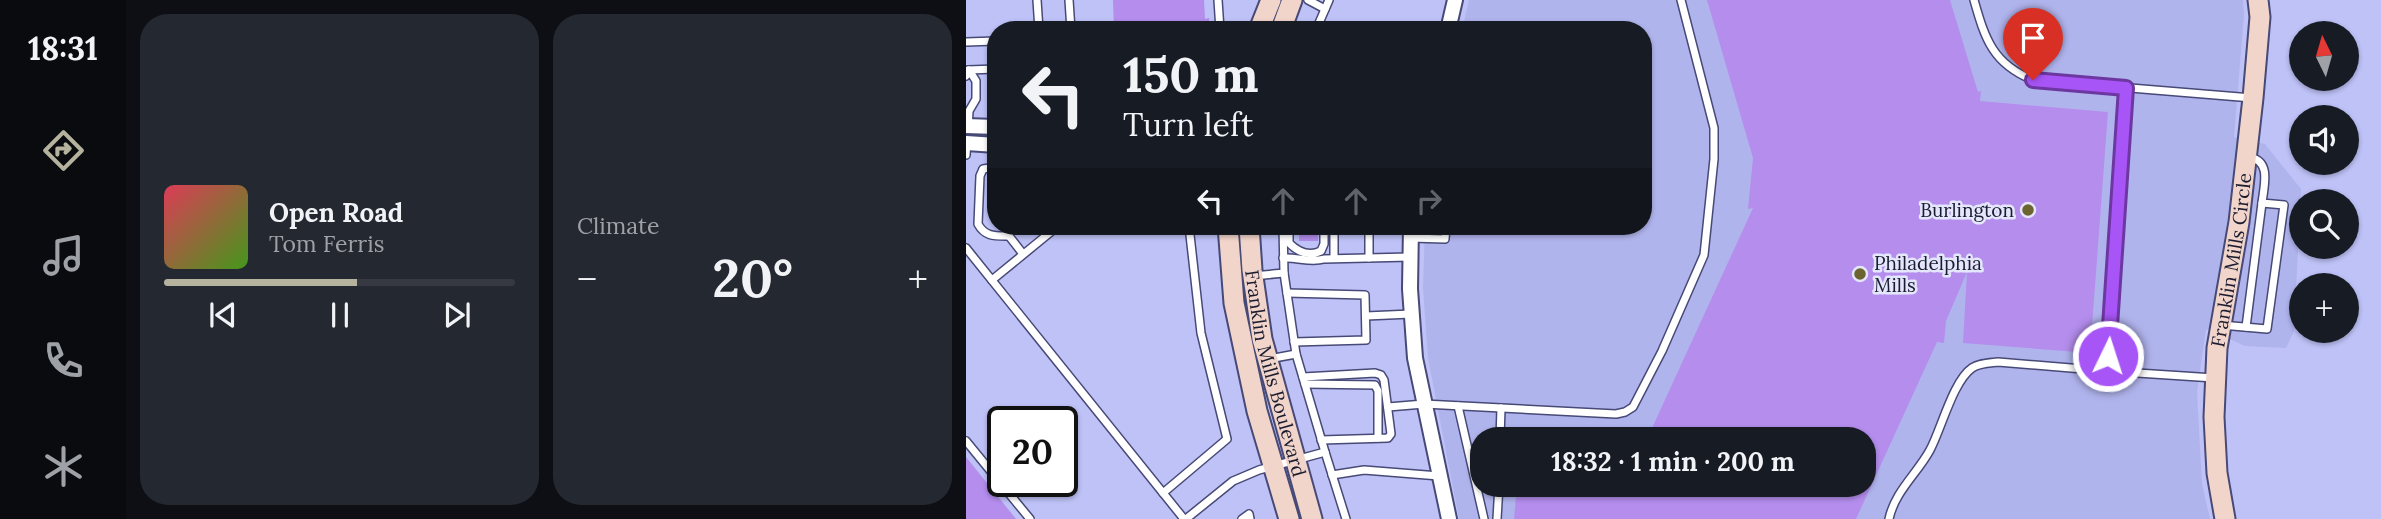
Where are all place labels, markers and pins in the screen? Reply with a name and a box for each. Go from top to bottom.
pin [2003,8,2063,80]
place label: Burlington [1920,198,2014,222]
marker: Burlington [2020,202,2036,218]
place label: Philadelphia Mills [1874,251,1982,297]
marker: Philadelphia Mills [1852,266,1868,282]

